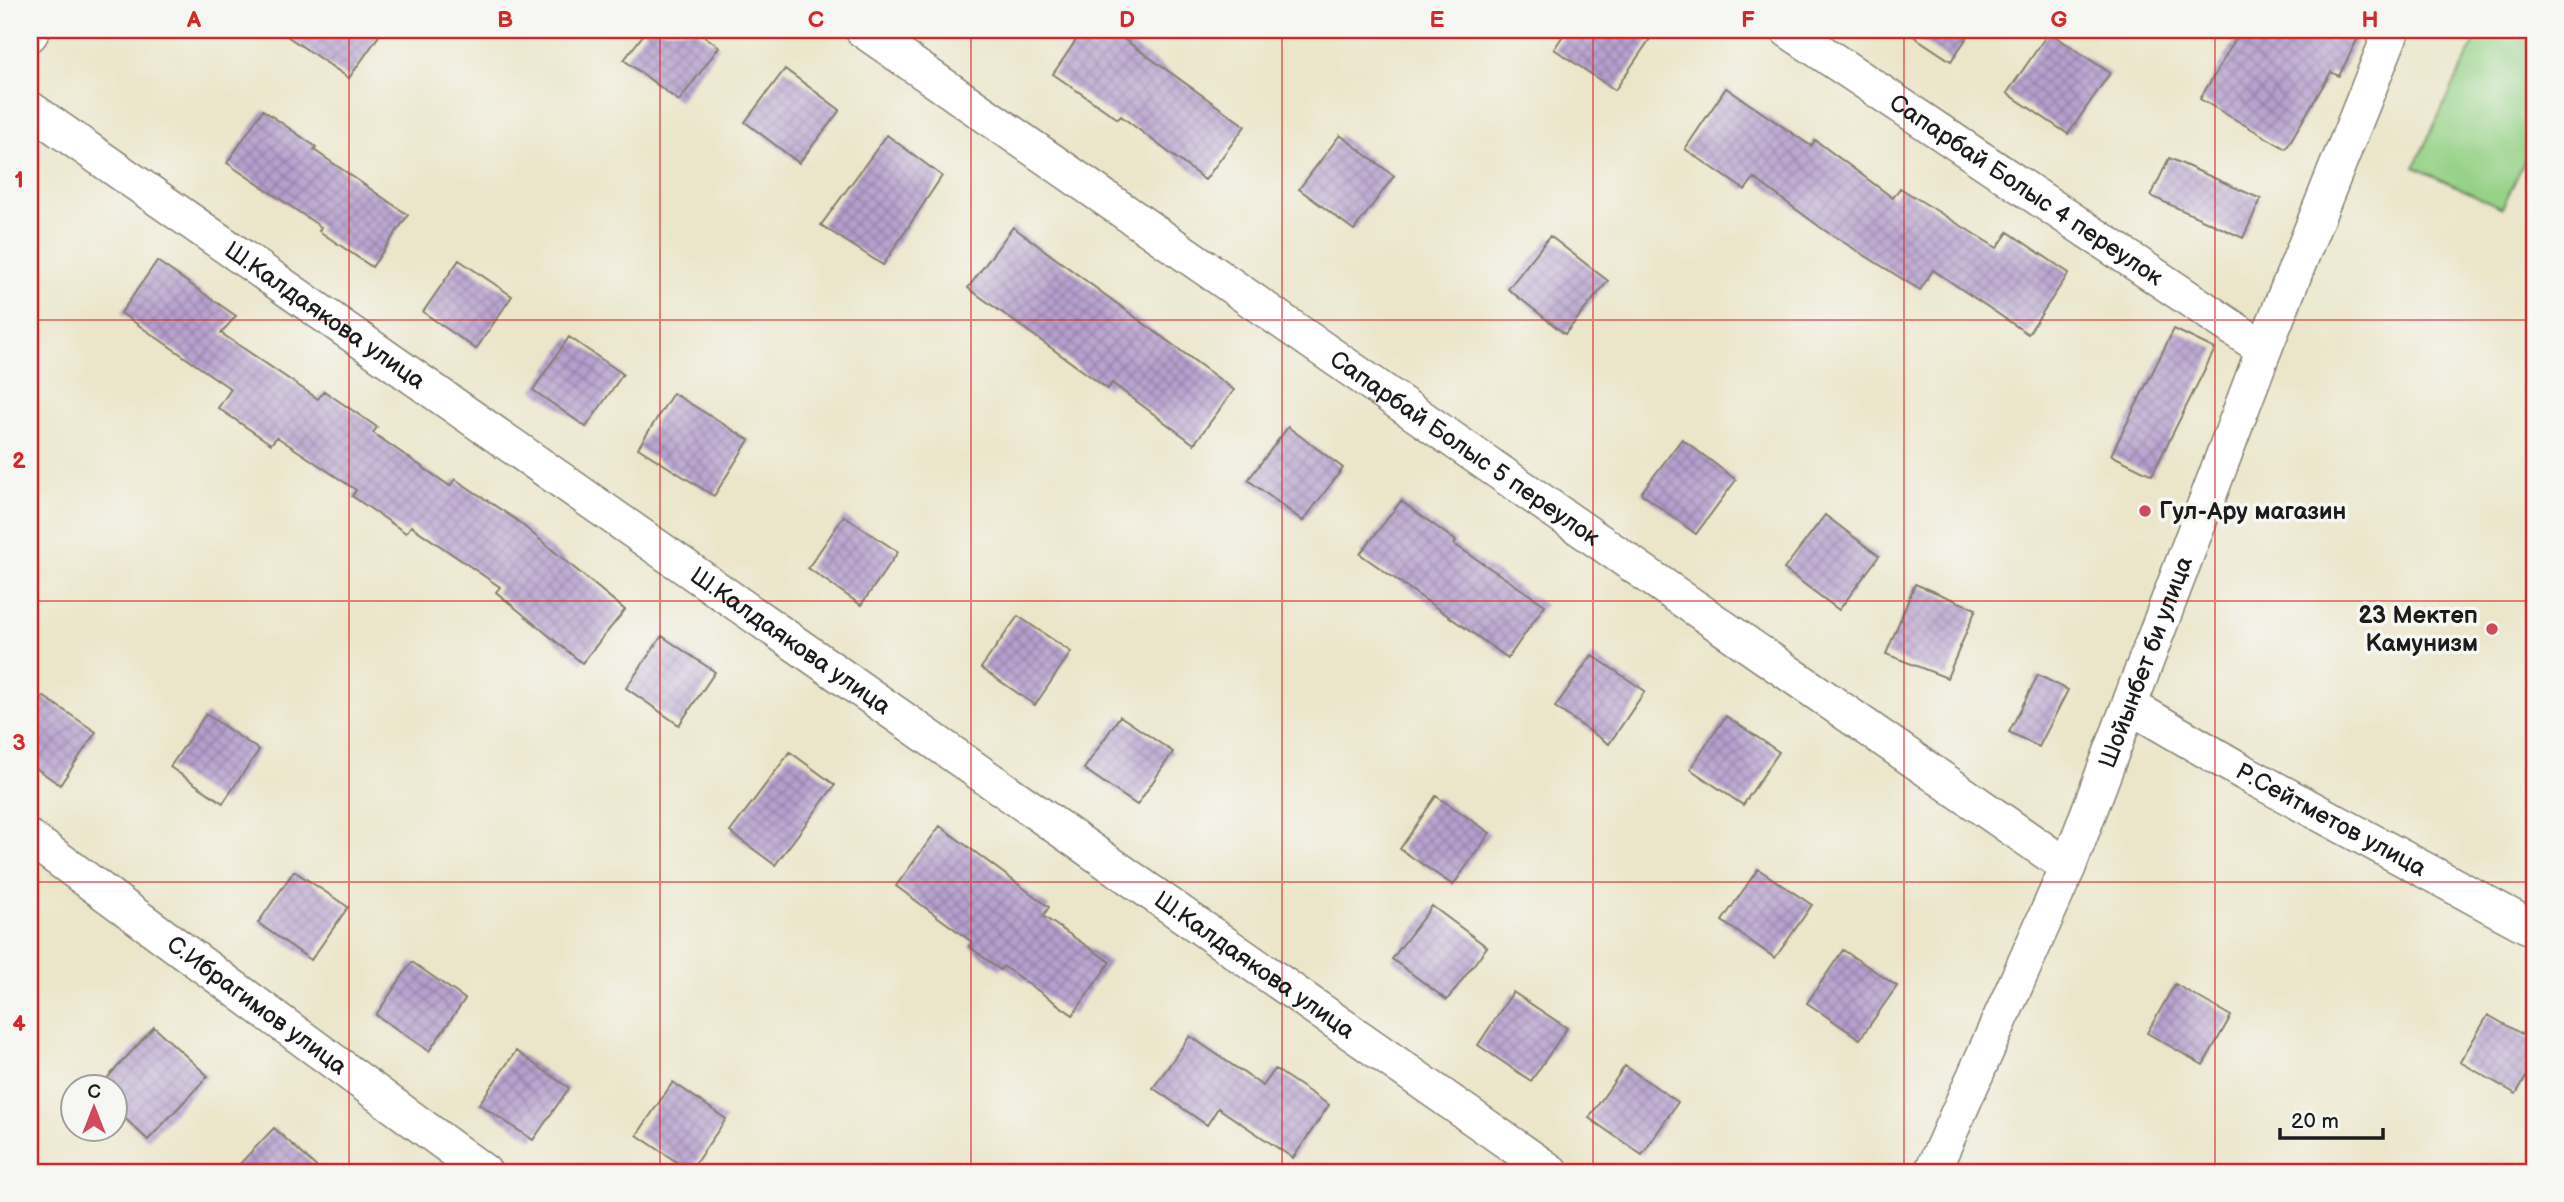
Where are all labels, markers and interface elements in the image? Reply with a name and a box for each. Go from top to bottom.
text: A [186,6,202,34]
text: B [497,6,513,34]
text: C [808,6,824,34]
text: D [1119,6,1135,34]
text: E [1430,6,1445,34]
text: F [1741,6,1755,34]
text: G [2051,6,2068,34]
text: H [2361,6,2379,34]
street label: Сапарбай Болыс 4 переулок [1884,88,2169,292]
text: 1 [14,166,24,194]
street label: Ш.Калдаякова улица [219,236,431,396]
street label: Сапарбай Болыс 5 переулок [1324,345,1606,553]
text: 2 [12,447,26,475]
place label: Гул-Ару магазин [2159,497,2346,526]
marker: Гул-Ару магазин [2137,503,2153,519]
street label: Шойынбет би улица [2093,552,2199,772]
street label: Ш.Калдаякова улица [685,561,896,721]
place label: 23 Мектеп Камунизм [2358,601,2478,658]
marker: 23 Мектеп Камунизм [2484,621,2500,637]
text: 3 [12,729,26,757]
street label: Р.Сейтметов улица [2230,757,2431,883]
street label: Ш.Калдаякова улица [1148,885,1360,1045]
street label: С.Ибрагимов улица [161,930,353,1081]
text: 4 [12,1010,26,1038]
north arrow [60,1072,130,1142]
text: С [87,1081,101,1104]
scale bar [2280,1097,2384,1141]
text: 20 m [2291,1109,2339,1134]

